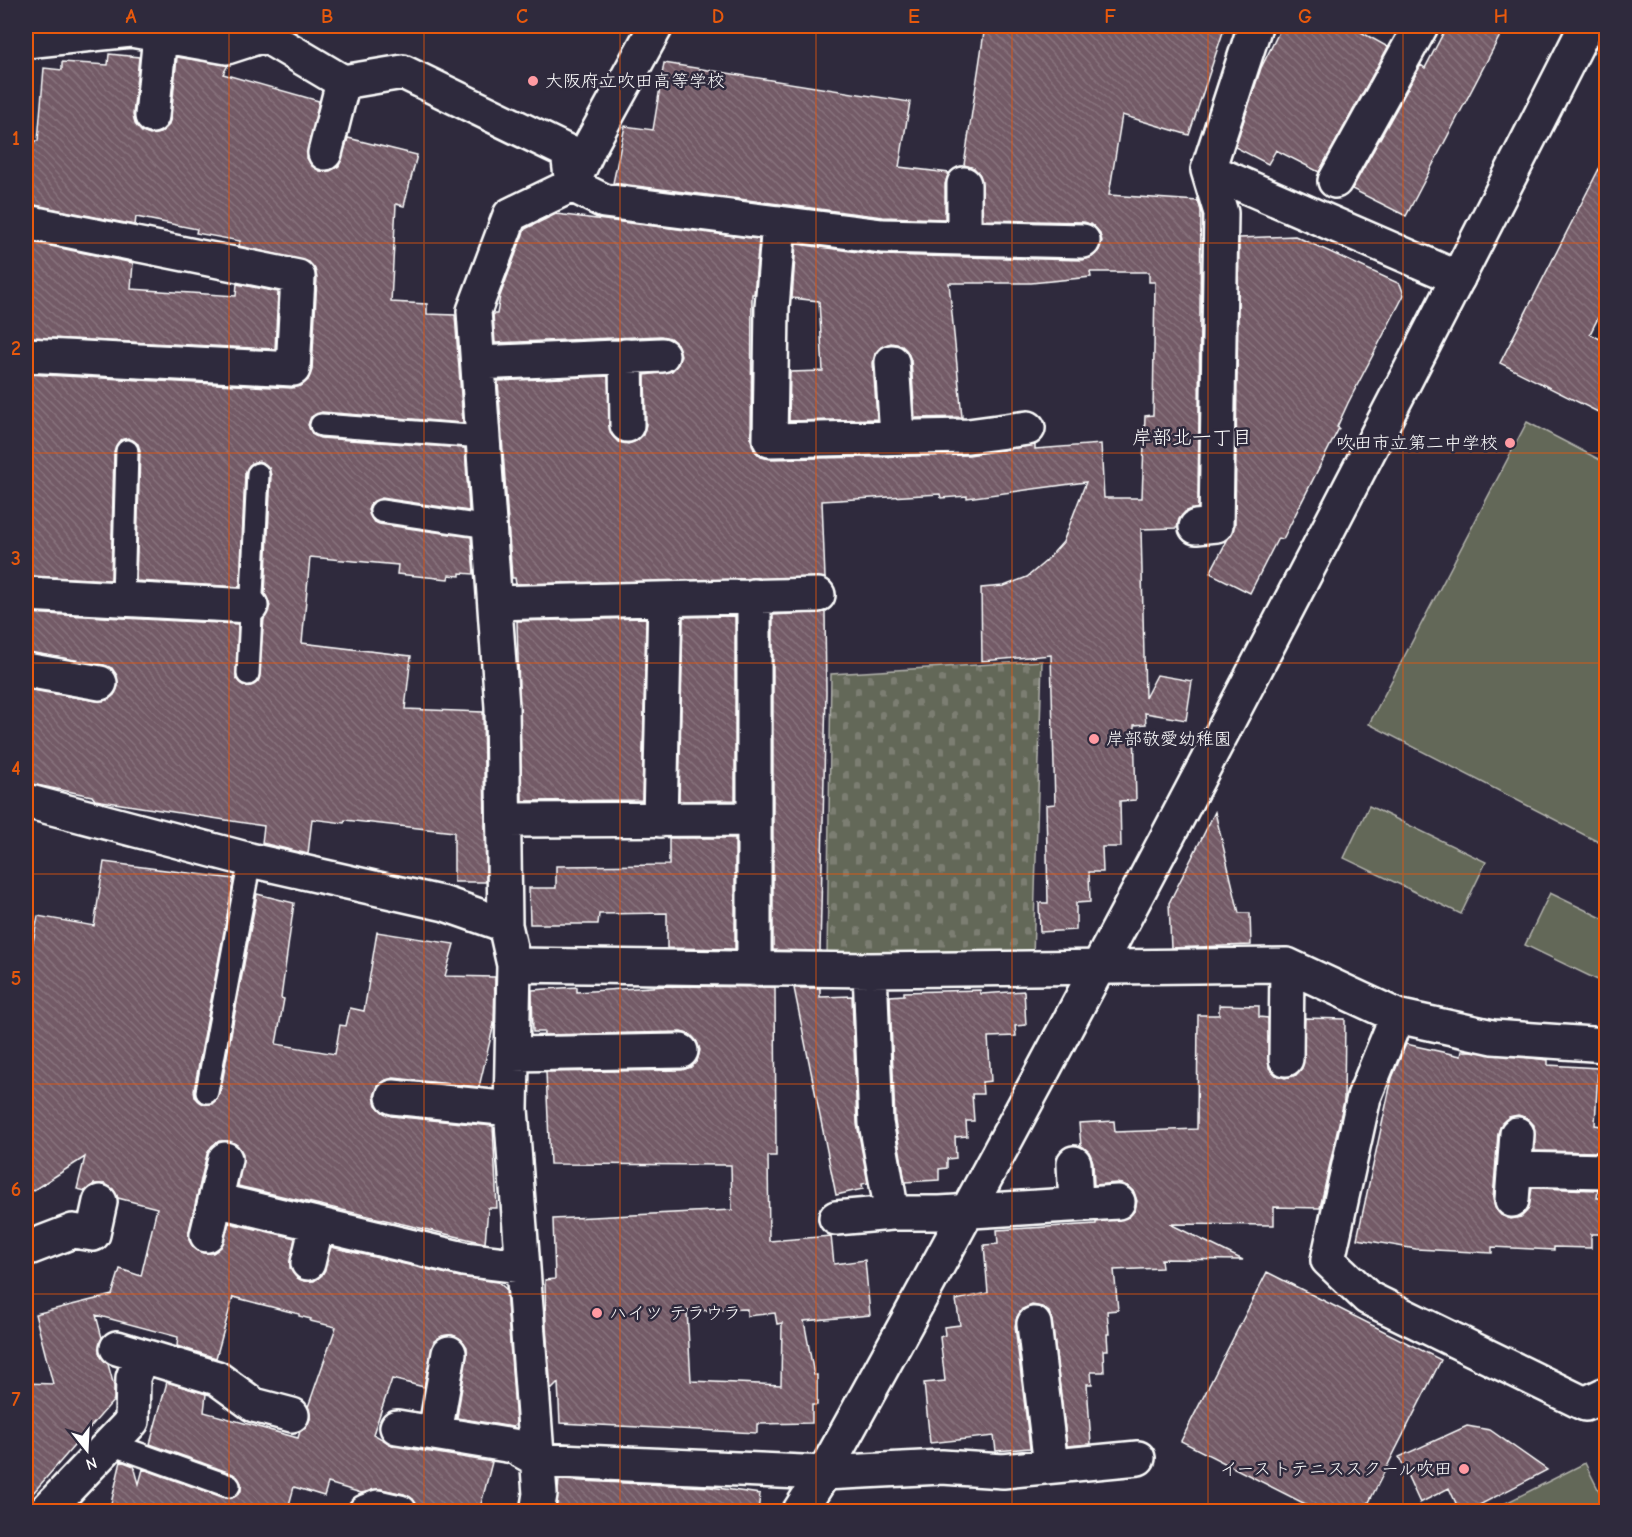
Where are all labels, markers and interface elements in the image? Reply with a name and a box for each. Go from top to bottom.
text: A [125,5,137,28]
text: B [321,5,333,28]
text: C [516,5,528,28]
text: D [712,5,724,28]
text: E [908,5,920,28]
text: F [1104,5,1116,28]
text: G [1298,5,1312,28]
text: H [1494,5,1508,28]
place label: 大阪府立吹田高等学校 [545,71,725,92]
marker: 大阪府立吹田高等学校 [526,74,540,88]
text: 1 [12,127,20,150]
text: 2 [11,337,21,360]
district label: 岸部北一丁目 [1132,426,1252,449]
place label: 吹田市立第二中学校 [1336,433,1498,454]
marker: 吹田市立第二中学校 [1503,436,1517,450]
text: 3 [11,547,21,570]
place label: 岸部敬愛幼稚園 [1106,729,1232,750]
marker: 岸部敬愛幼稚園 [1087,732,1101,746]
text: 4 [11,757,21,780]
text: 5 [11,967,21,990]
text: 6 [11,1178,21,1201]
place label: ハイツ テラウラ [609,1303,741,1324]
marker: ハイツ テラウラ [590,1306,604,1320]
text: 7 [12,1388,21,1411]
north arrow [57,1420,117,1480]
text: N [84,1453,99,1473]
place label: イーストテニススクール吹田 [1220,1459,1452,1480]
marker: イーストテニススクール吹田 [1457,1462,1471,1476]

